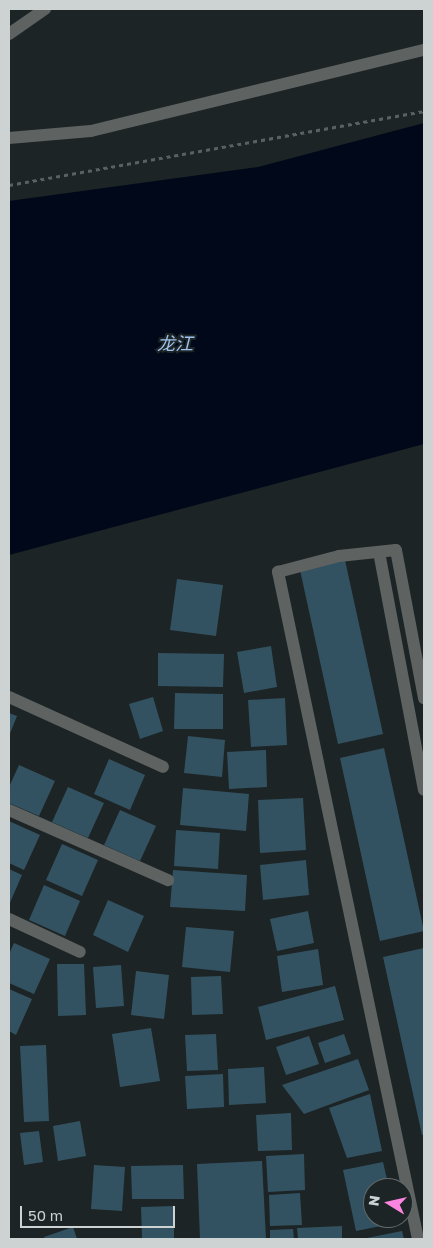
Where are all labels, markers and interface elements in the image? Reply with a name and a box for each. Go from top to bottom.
water label: 龙江 [157,332,193,354]
north arrow [363,1178,413,1228]
text: N [364,1194,383,1207]
scale bar [22,1196,178,1228]
text: 50 m [28,1206,63,1224]

